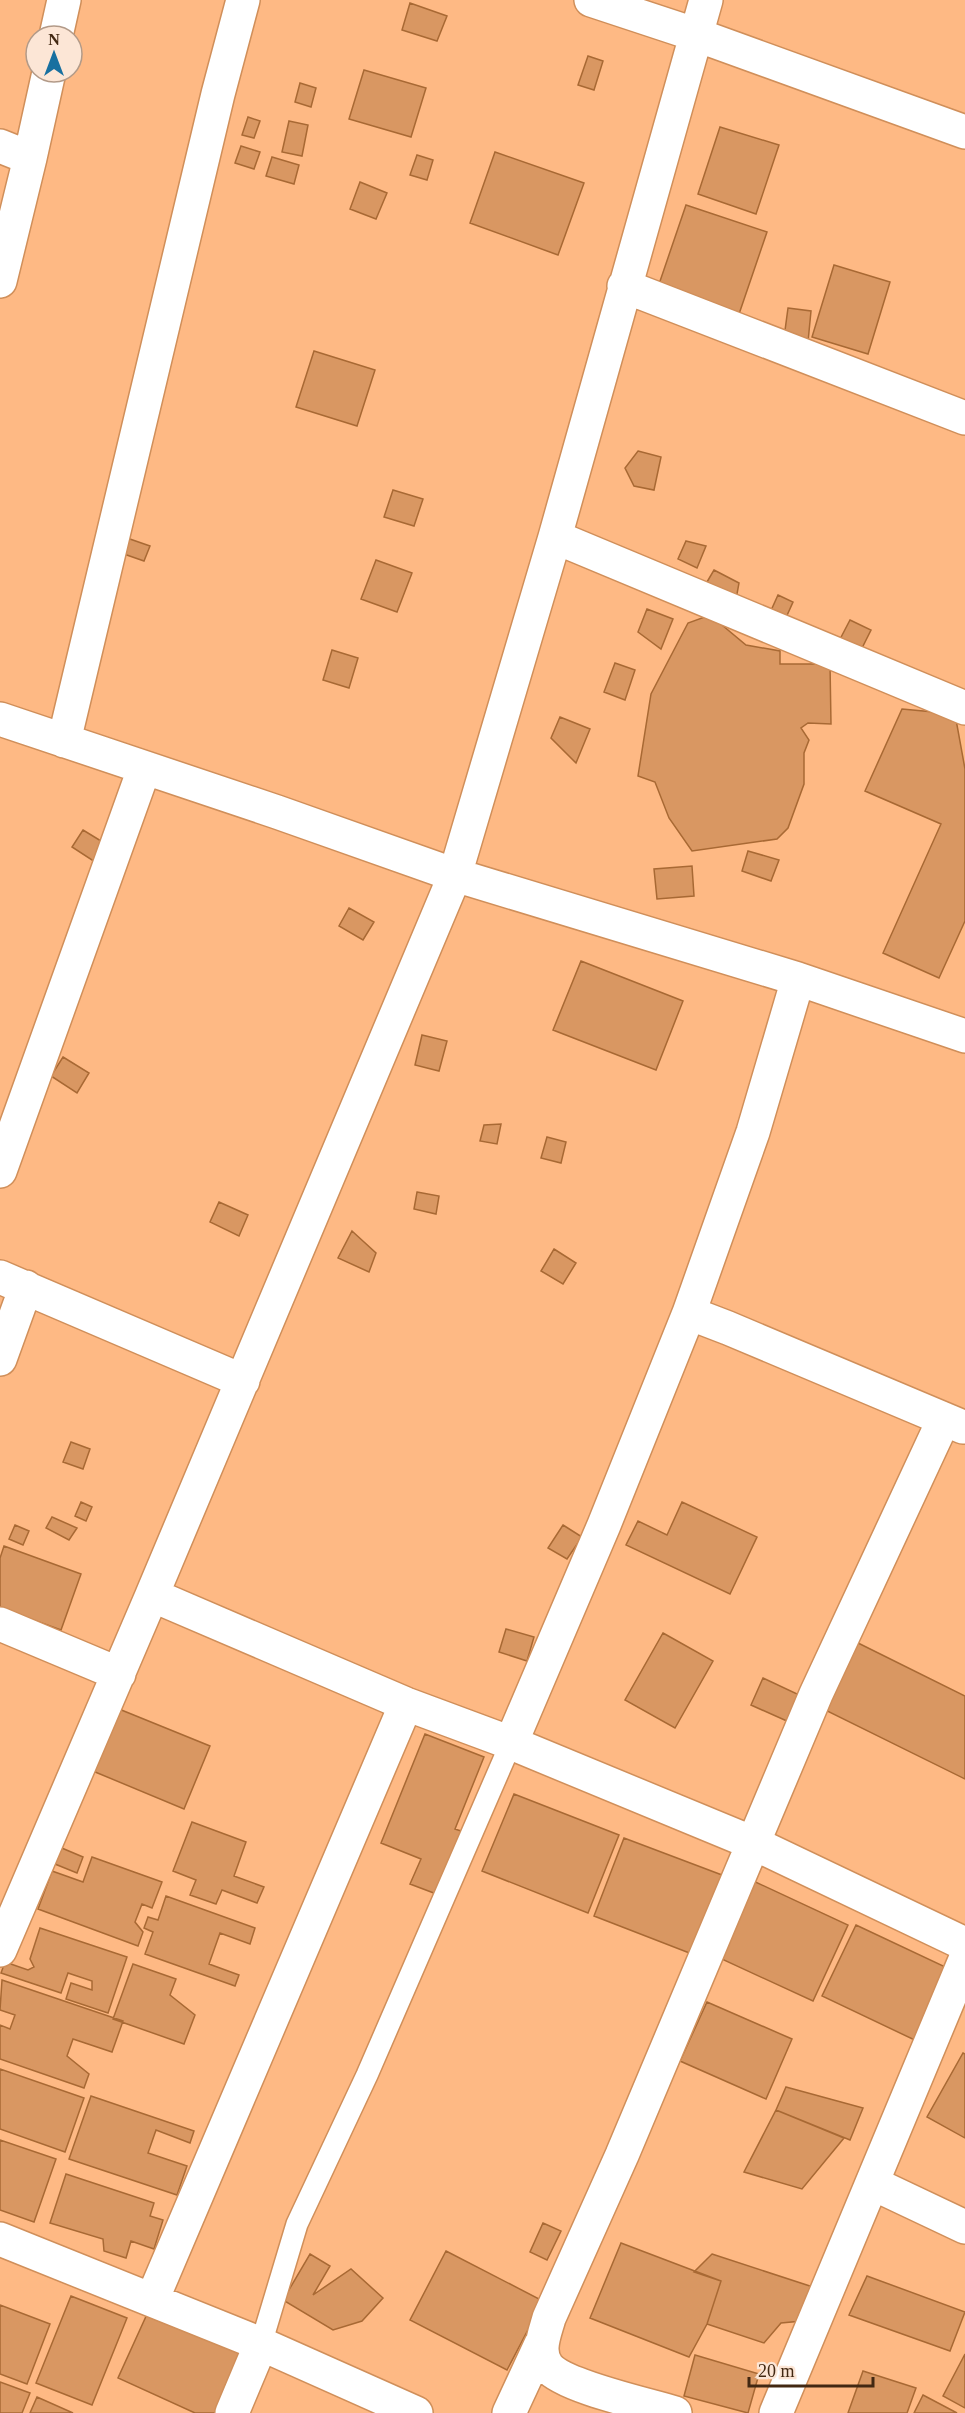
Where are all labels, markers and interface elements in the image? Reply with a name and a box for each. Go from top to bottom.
north arrow [24,24,84,84]
text: N [48,31,60,48]
scale bar [749,2350,874,2388]
text: 20 m [758,2361,795,2381]

